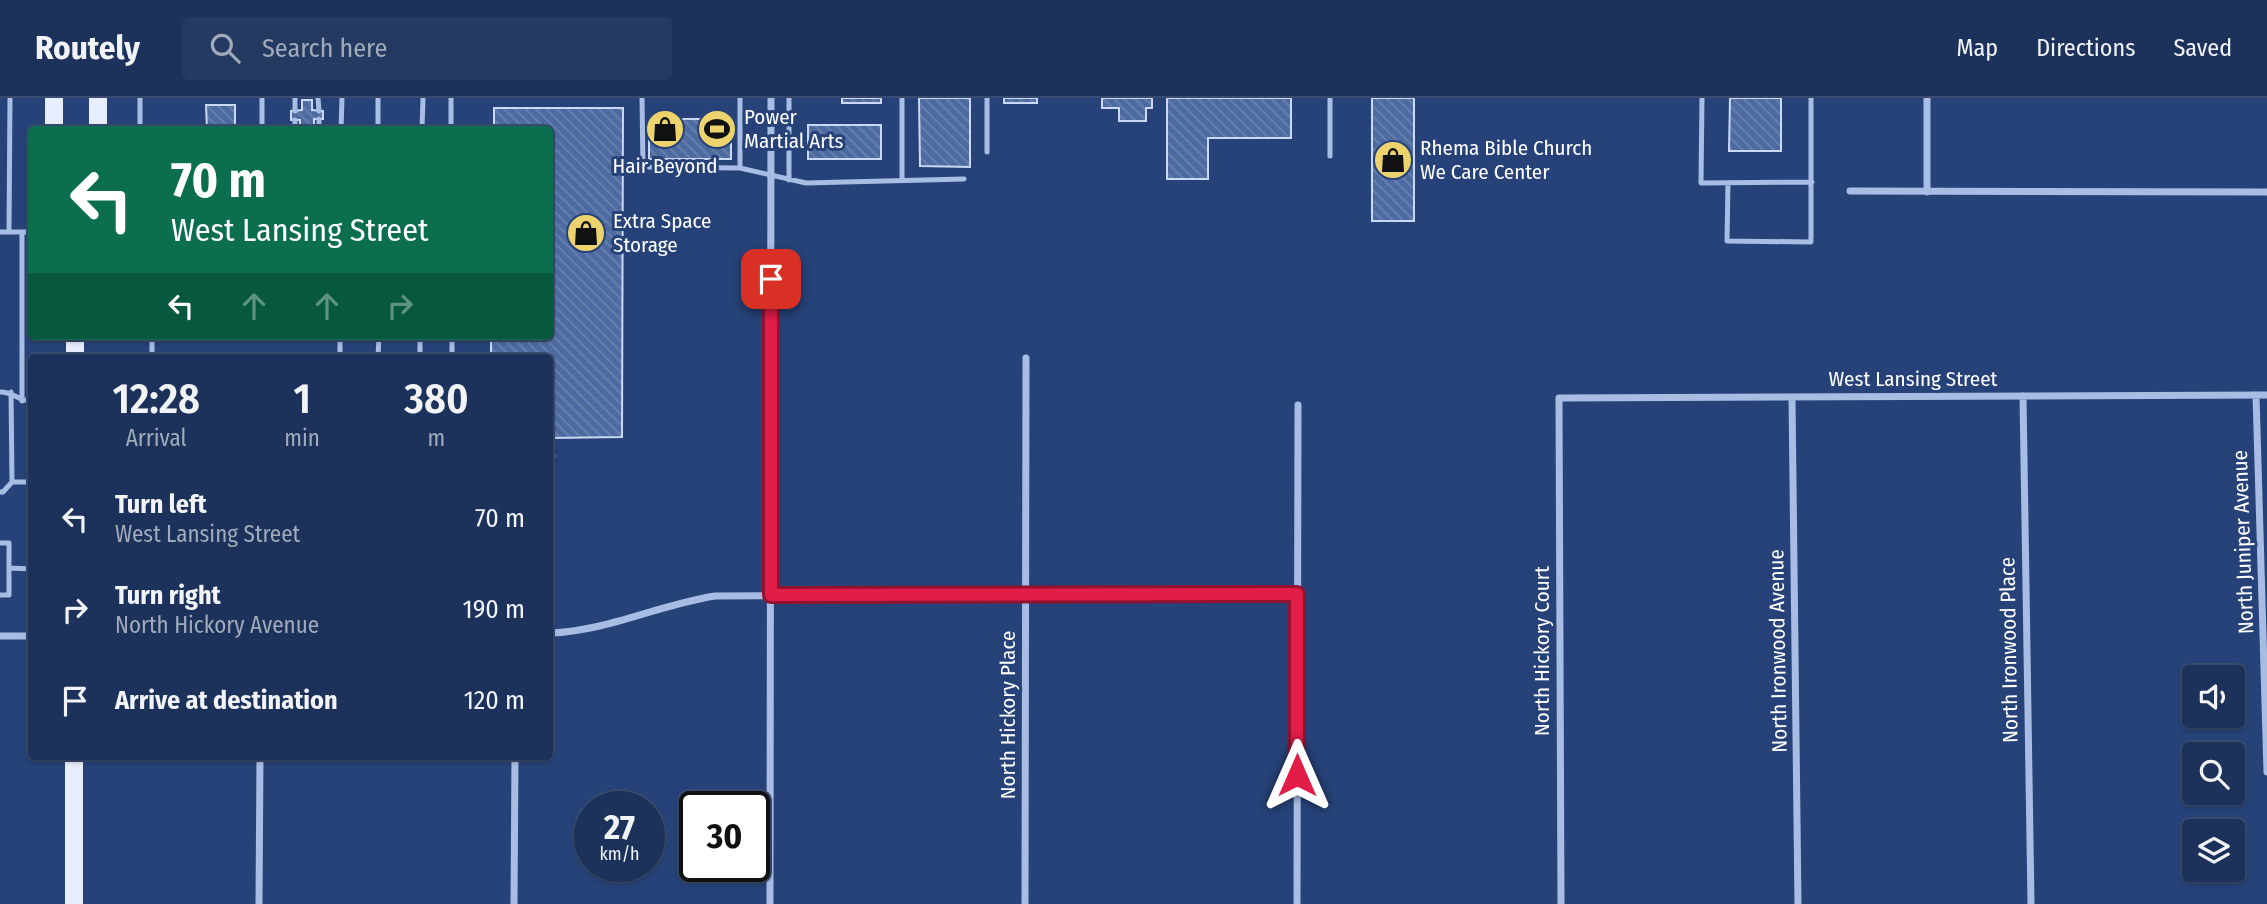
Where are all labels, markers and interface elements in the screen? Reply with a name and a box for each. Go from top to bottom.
search box [182,17,672,80]
text: Routely [35,28,140,68]
icon: search [206,29,244,67]
text: Search here [262,33,387,64]
text: Map [1957,34,1998,62]
text: Directions [2036,34,2135,62]
text: Saved [2173,34,2232,62]
place label: Power Martial Arts [744,104,844,154]
shop icon: Hair Beyond [644,108,686,150]
sports icon: Power Martial Arts [696,108,738,150]
place label: Rhema Bible Church We Care Center [1420,135,1592,185]
shop icon: Rhema Bible Church We Care Center [1372,139,1414,181]
text: 70 m [171,151,266,210]
place label: Hair Beyond [613,153,718,179]
icon: left [56,154,147,245]
place label: Extra Space Storage [613,208,711,258]
text: West Lansing Street [171,211,428,249]
shop icon: Extra Space Storage [565,212,607,254]
pin [741,249,801,309]
icon: arrive [752,260,790,298]
icon: left [162,287,200,325]
icon: ahead [235,287,273,325]
icon: ahead [308,287,346,325]
icon: right [381,287,419,325]
street label: West Lansing Street [1829,366,1998,392]
text: 12:28 [112,374,200,424]
text: 1 [293,374,311,424]
text: 380 [404,374,469,424]
text: Arrival [126,424,187,452]
text: min [284,424,320,452]
text: m [428,424,445,452]
street label: North Juniper Avenue [2227,450,2259,634]
text: Turn left [115,489,207,520]
icon: left [56,500,94,538]
text: 70 m [475,503,525,534]
text: West Lansing Street [115,520,300,548]
street label: North Ironwood Avenue [1763,549,1793,753]
street label: North Ironwood Place [1994,557,2024,743]
street label: North Hickory Court [1529,566,1555,736]
text: Turn right [115,580,221,611]
icon: right [56,591,94,629]
text: 190 m [463,594,525,625]
text: North Hickory Avenue [115,611,319,639]
street label: North Hickory Place [995,631,1021,799]
map controls [2182,665,2245,882]
button: sound [2182,665,2245,728]
icon: arrive [56,682,94,720]
text: Arrive at destination [115,685,338,716]
text: 120 m [464,685,525,716]
position arrow [1260,738,1334,812]
button: search [2182,742,2245,805]
speed limit sign: 30 [679,791,770,882]
text: 27 [604,806,635,848]
button: layers [2182,819,2245,882]
text: km/h [599,843,640,865]

